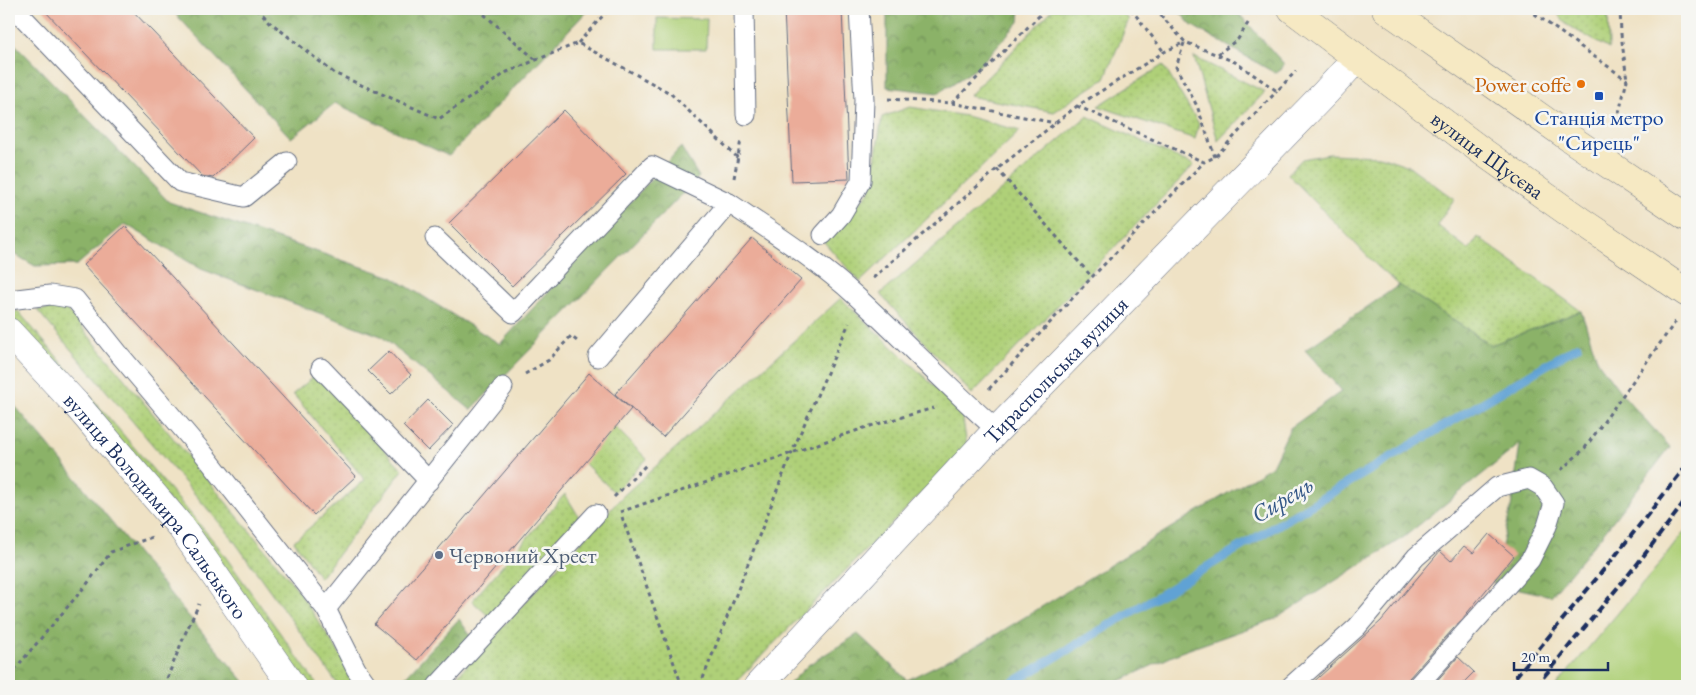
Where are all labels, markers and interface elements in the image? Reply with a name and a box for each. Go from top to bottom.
place label: Power coffe [1474,70,1571,99]
marker: Power coffe [1575,78,1587,90]
marker: Станція метро "Сирець" [1593,90,1605,102]
place label: Станція метро "Сирець" [1534,103,1664,157]
street label: вулиця Щусєва [1425,104,1550,205]
street label: Тираспольська вулиця [977,290,1134,450]
street label: вулиця Володимира Сальського [58,386,255,625]
water label: Сирець [1245,468,1319,530]
place label: Червоний Хрест [449,541,597,570]
marker: Червоний Хрест [433,549,445,561]
scale bar [1514,640,1607,672]
text: 20 m [1521,647,1550,666]

